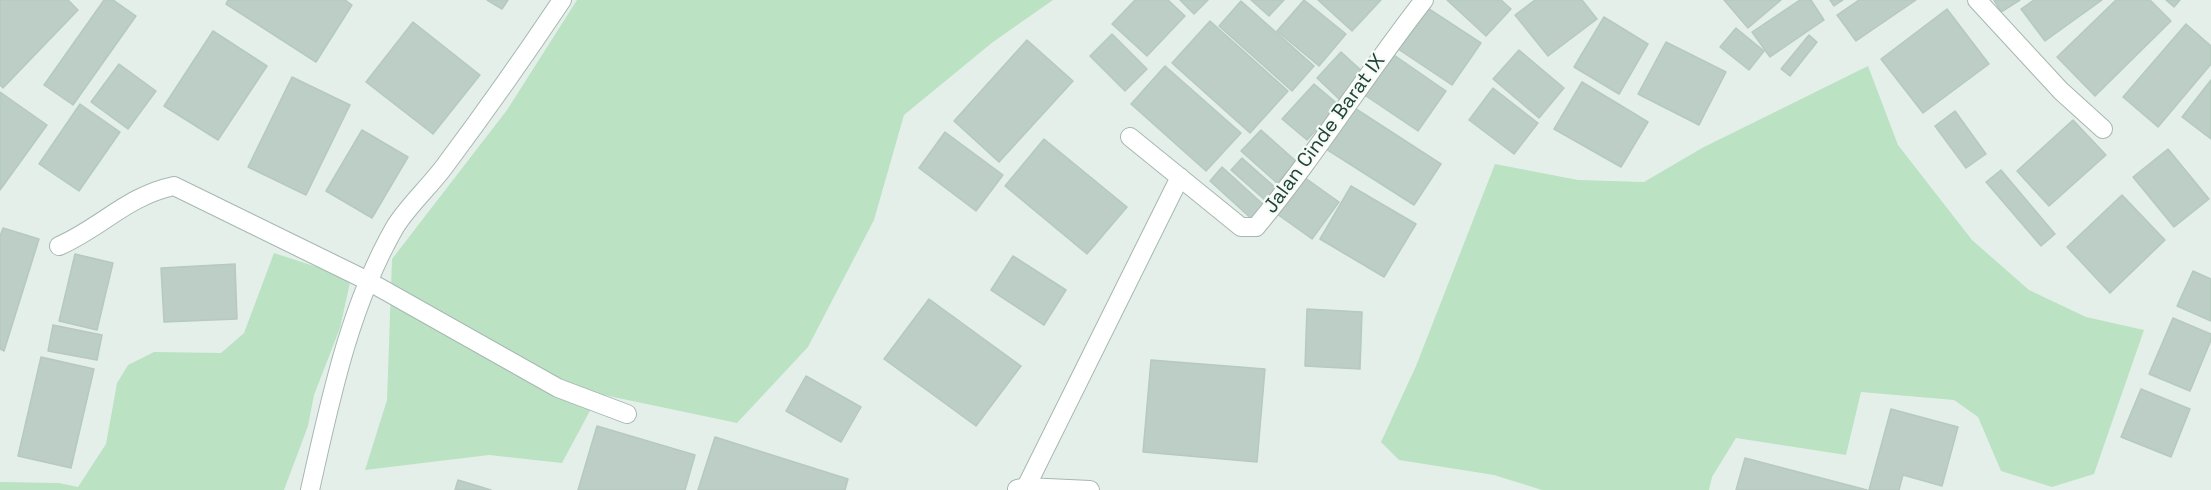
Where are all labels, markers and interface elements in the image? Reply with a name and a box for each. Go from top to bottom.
street label: Jalan Cinde Barat IX [1259,50,1391,218]

